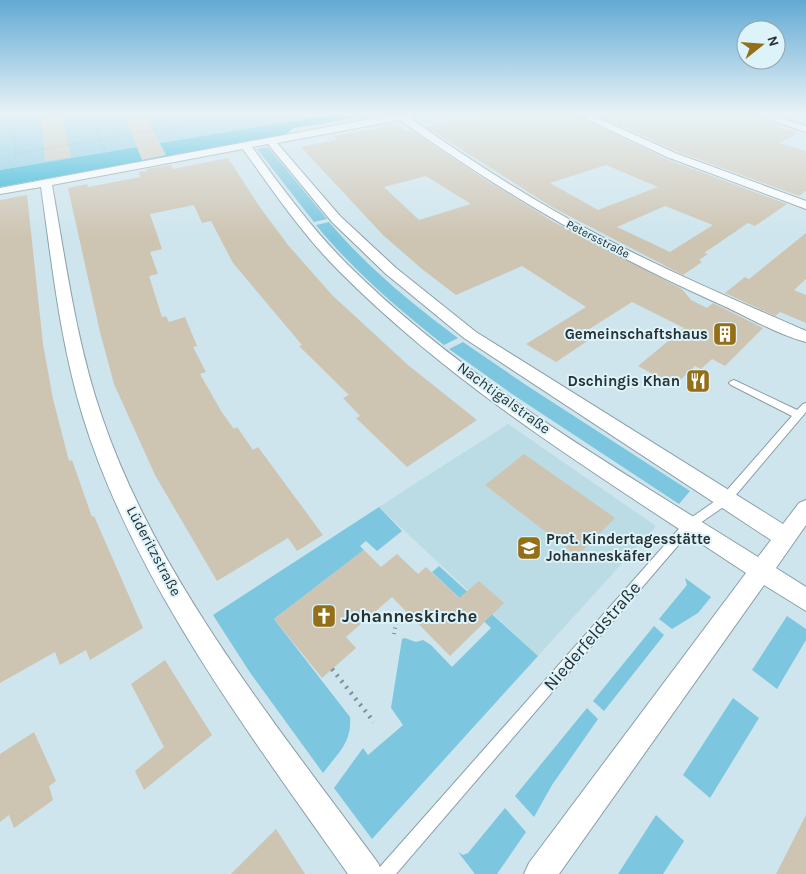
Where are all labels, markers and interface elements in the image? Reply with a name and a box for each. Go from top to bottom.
north arrow [736,20,786,70]
text: N [763,34,783,49]
street label: Petersstraße [564,217,632,261]
building icon: Gemeinschaftshaus [712,321,738,347]
place label: Gemeinschaftshaus [565,325,708,343]
street label: Nachtigalstraße [454,358,554,438]
restaurant icon: Dschingis Khan [685,368,711,394]
place label: Dschingis Khan [568,372,680,390]
street label: Lüderitzstraße [123,503,185,599]
place label: Prot. Kindertagesstätte Johanneskäfer [546,530,711,565]
school or university icon: Prot. Kindertagesstätte Johanneskäfer [516,535,542,561]
street label: Niederfeldstraße [539,577,645,695]
church icon: Johanneskirche [311,603,337,629]
place label: Johanneskirche [342,605,477,627]

